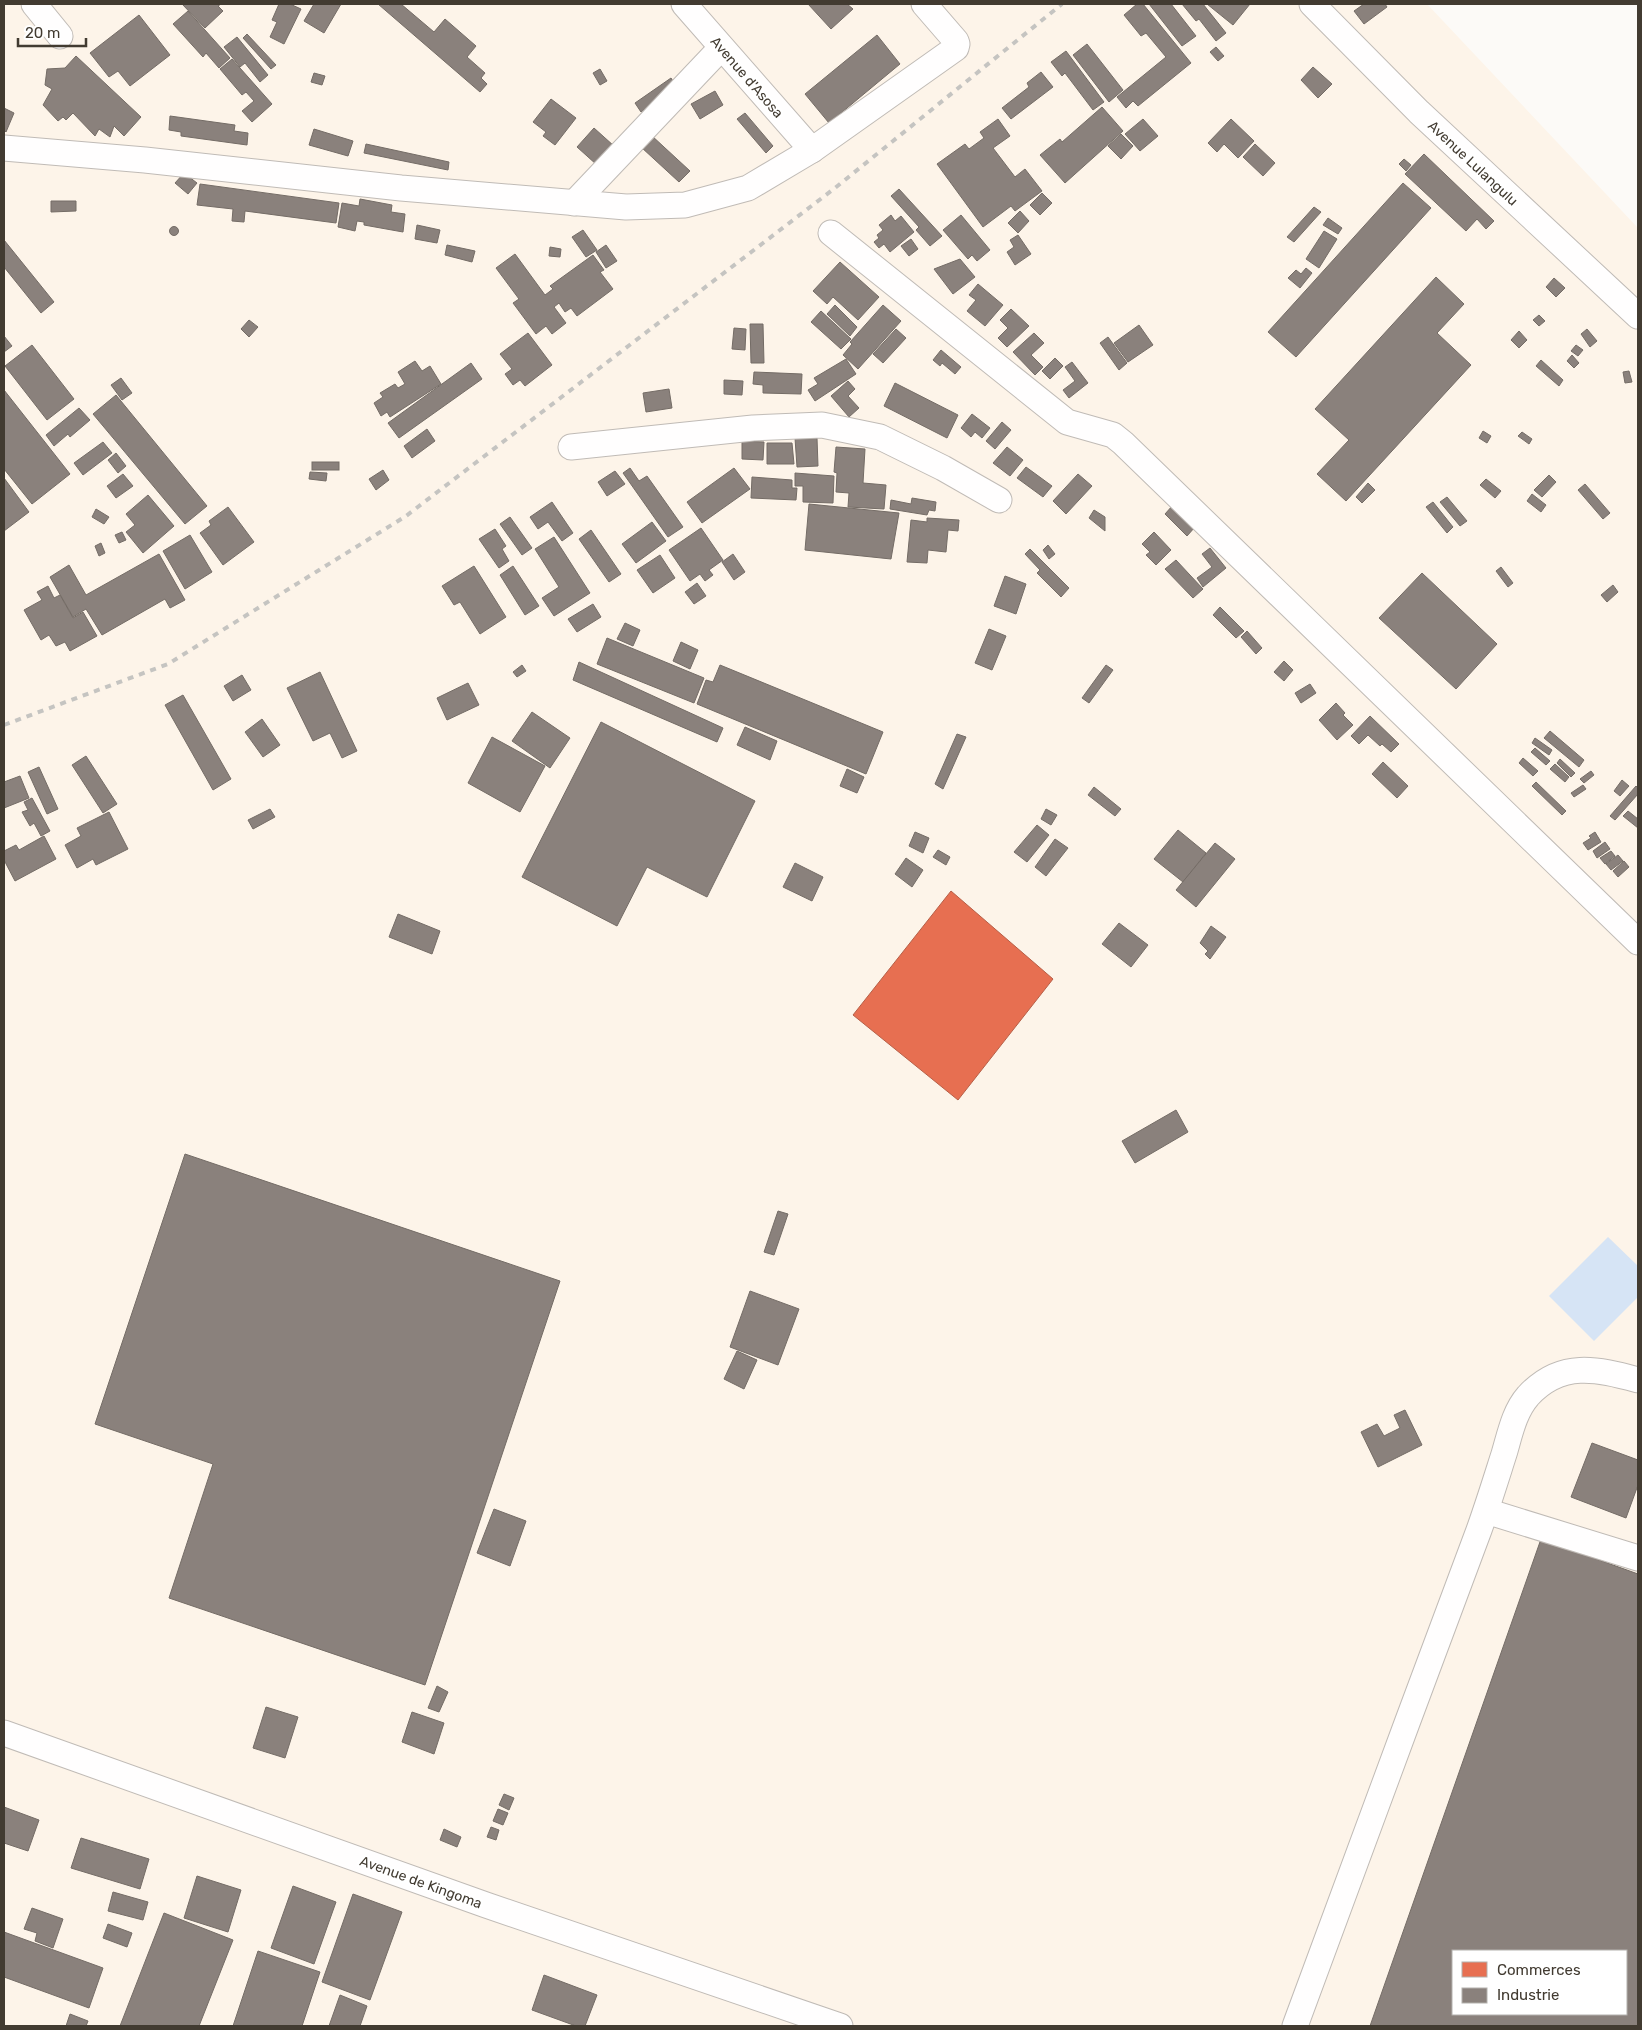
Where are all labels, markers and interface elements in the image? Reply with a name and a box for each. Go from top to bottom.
scale bar [18,15,85,47]
text: 20 m [25,24,60,42]
street label: Avenue d'Asosa [707,33,787,122]
street label: Avenue Lulangulu [1424,117,1521,209]
street label: Avenue de Kingoma [357,1852,484,1913]
legend [1452,1950,1627,2015]
text: Commerces [1497,1961,1581,1979]
text: Industrie [1497,1986,1559,2004]

